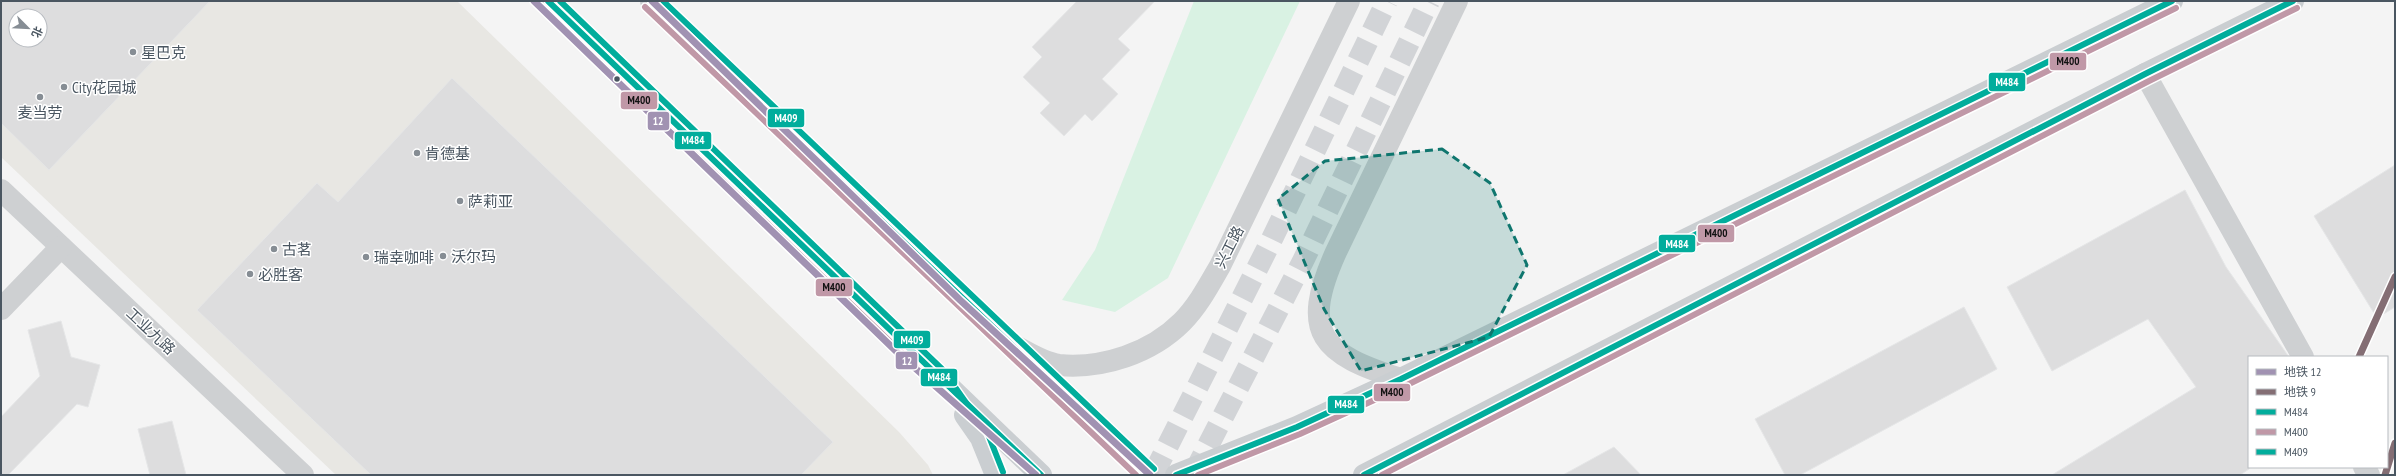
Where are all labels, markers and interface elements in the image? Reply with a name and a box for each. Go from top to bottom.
north arrow [8,8,48,48]
text: 北 [29,24,46,40]
place label: 星巴克 [141,43,186,62]
marker: 星巴克 [128,47,138,57]
line badge: M400 [2049,52,2087,71]
text: M400 [2056,54,2080,68]
line badge: M484 [1988,72,2026,92]
unlabelled marker [612,74,622,84]
text: M484 [1995,75,2019,89]
place label: City花园城 [72,78,137,97]
marker: City花园城 [59,82,69,92]
line badge: M400 [620,91,658,110]
marker: 麦当劳 [35,92,45,102]
text: M400 [627,93,651,107]
place label: 麦当劳 [17,103,63,122]
line badge: M409 [767,108,805,128]
line badge: 12 [647,111,670,131]
text: M409 [774,111,798,125]
text: 12 [653,114,663,128]
line badge: M484 [674,131,712,150]
text: M484 [681,133,705,147]
place label: 肯德基 [425,144,470,163]
marker: 肯德基 [412,148,422,158]
place label: 萨莉亚 [468,192,513,211]
marker: 萨莉亚 [455,196,465,206]
street label: 兴工路 [1210,223,1248,271]
line badge: M400 [1697,224,1735,243]
text: M400 [1704,226,1728,240]
line badge: M484 [1658,234,1696,253]
text: M484 [1665,237,1689,251]
place label: 古茗 [282,240,312,259]
marker: 古茗 [269,244,279,254]
place label: 沃尔玛 [451,247,496,266]
place label: 瑞幸咖啡 [374,248,434,267]
marker: 沃尔玛 [438,251,448,261]
marker: 瑞幸咖啡 [361,252,371,262]
place label: 必胜客 [258,265,303,284]
marker: 必胜客 [245,269,255,279]
line badge: M400 [815,278,853,297]
text: M400 [822,280,846,294]
street label: 工业九路 [123,304,179,358]
line badge: M409 [893,330,931,349]
text: M409 [900,333,924,347]
line badge: 12 [895,351,918,370]
text: 12 [902,354,912,368]
legend [2248,356,2388,468]
text: 地铁 12 [2284,364,2321,379]
line badge: M484 [920,368,958,387]
text: M484 [927,370,951,384]
line badge: M400 [1373,383,1411,402]
text: 地铁 9 [2284,384,2316,399]
text: M400 [1380,385,1404,399]
line badge: M484 [1327,395,1365,414]
text: M484 [1334,397,1358,411]
text: M484 [2284,404,2308,419]
text: M400 [2284,424,2308,439]
text: M409 [2284,444,2308,459]

